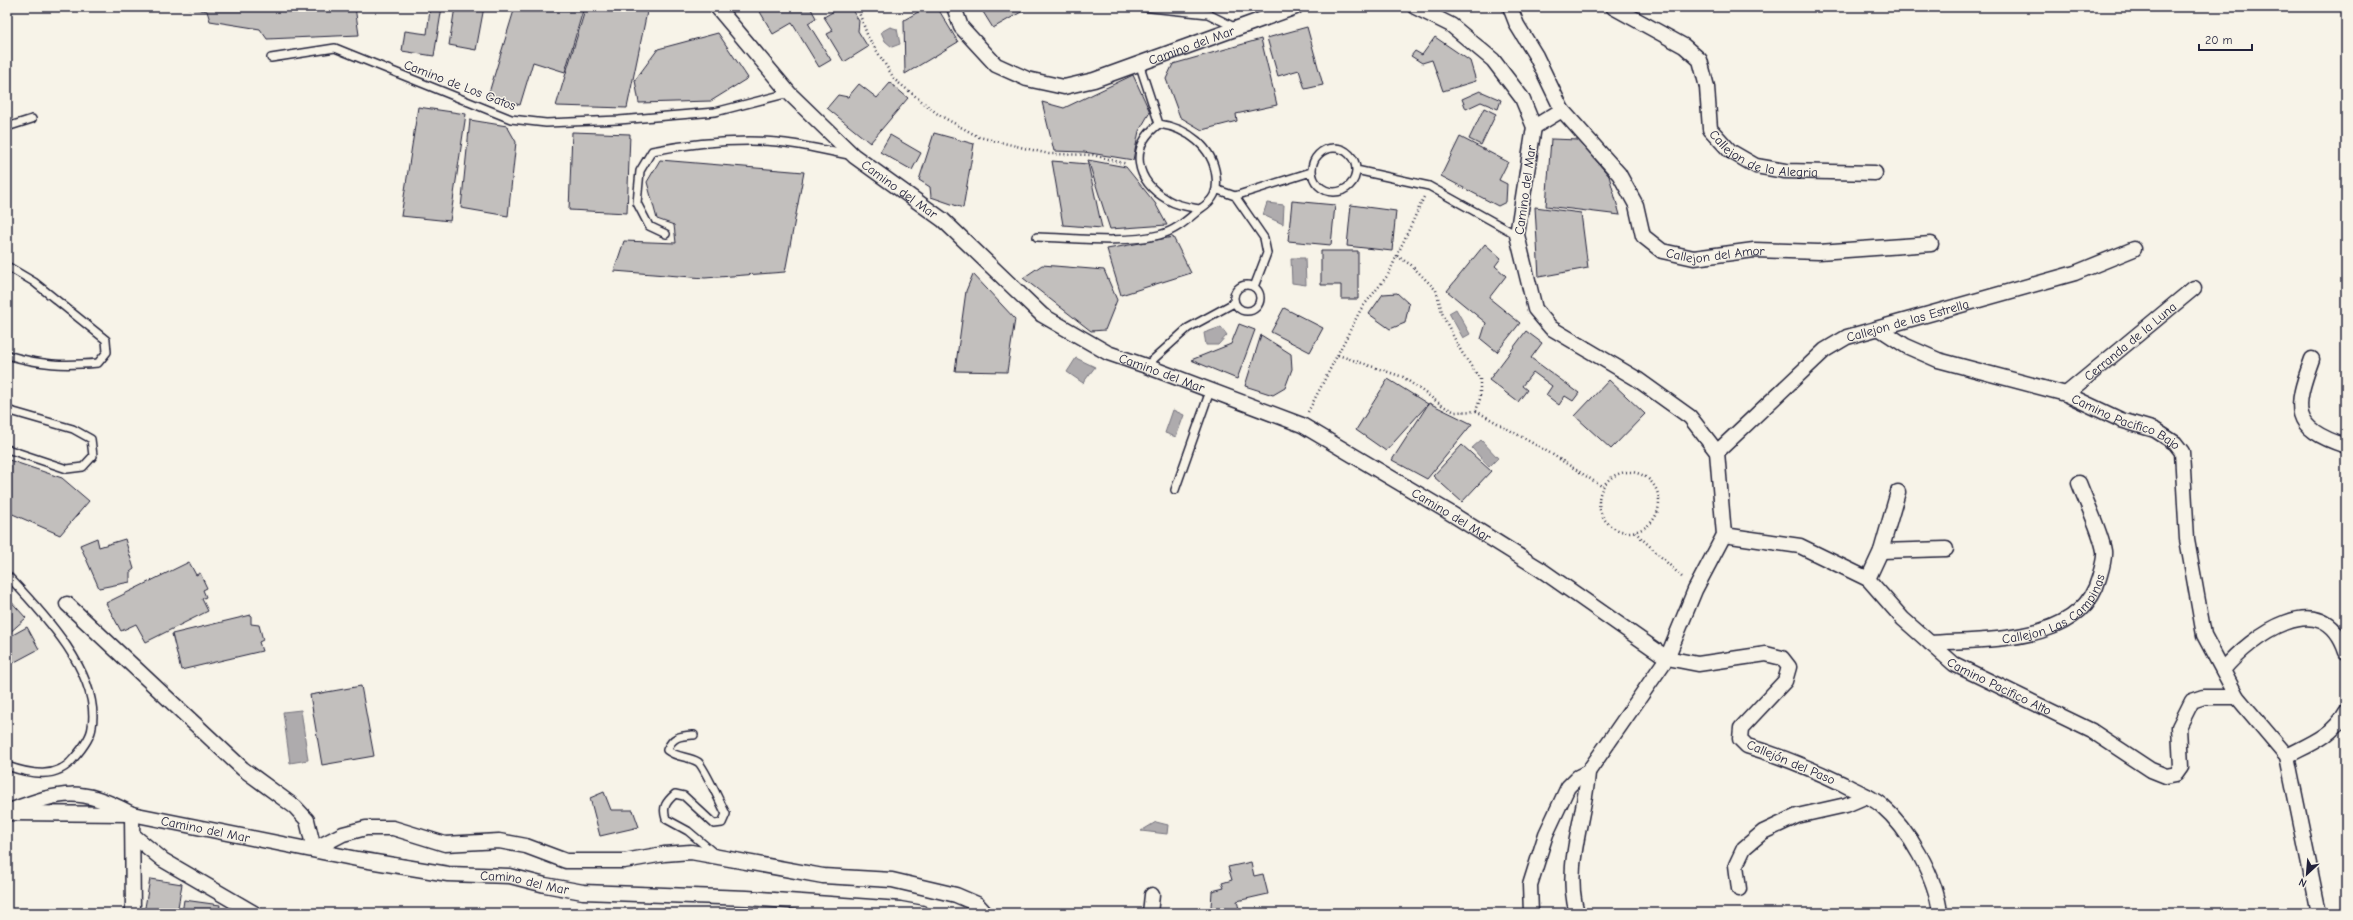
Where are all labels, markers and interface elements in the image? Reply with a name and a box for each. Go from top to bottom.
street label: Camino del Mar [1146,22,1237,67]
scale bar [2199,26,2252,52]
text: 20 m [2205,33,2233,47]
street label: Camino de Los Gatos [402,57,518,113]
street label: Callejon de la Alegria [1707,126,1818,179]
street label: Camino del Mar [1511,143,1539,236]
street label: Camino del Mar [859,156,941,222]
street label: Callejon del Amor [1665,242,1766,266]
street label: Callejon de las Estrella [1845,296,1970,344]
street label: Cerranda de la Luna [2081,299,2179,384]
street label: Camino del Mar [1117,350,1208,395]
street label: Camino Pacifico Bajo [2069,390,2184,452]
street label: Camino del Mar [1409,484,1495,545]
street label: Callejon Las Campinas [2001,572,2107,646]
street label: Camino Pacifico Alto [1944,654,2054,718]
street label: Callejón del Paso [1745,737,1838,787]
street label: Camino del Mar [160,813,252,845]
north arrow [2287,854,2327,894]
street label: Camino del Mar [480,868,571,897]
text: N [2297,875,2309,890]

